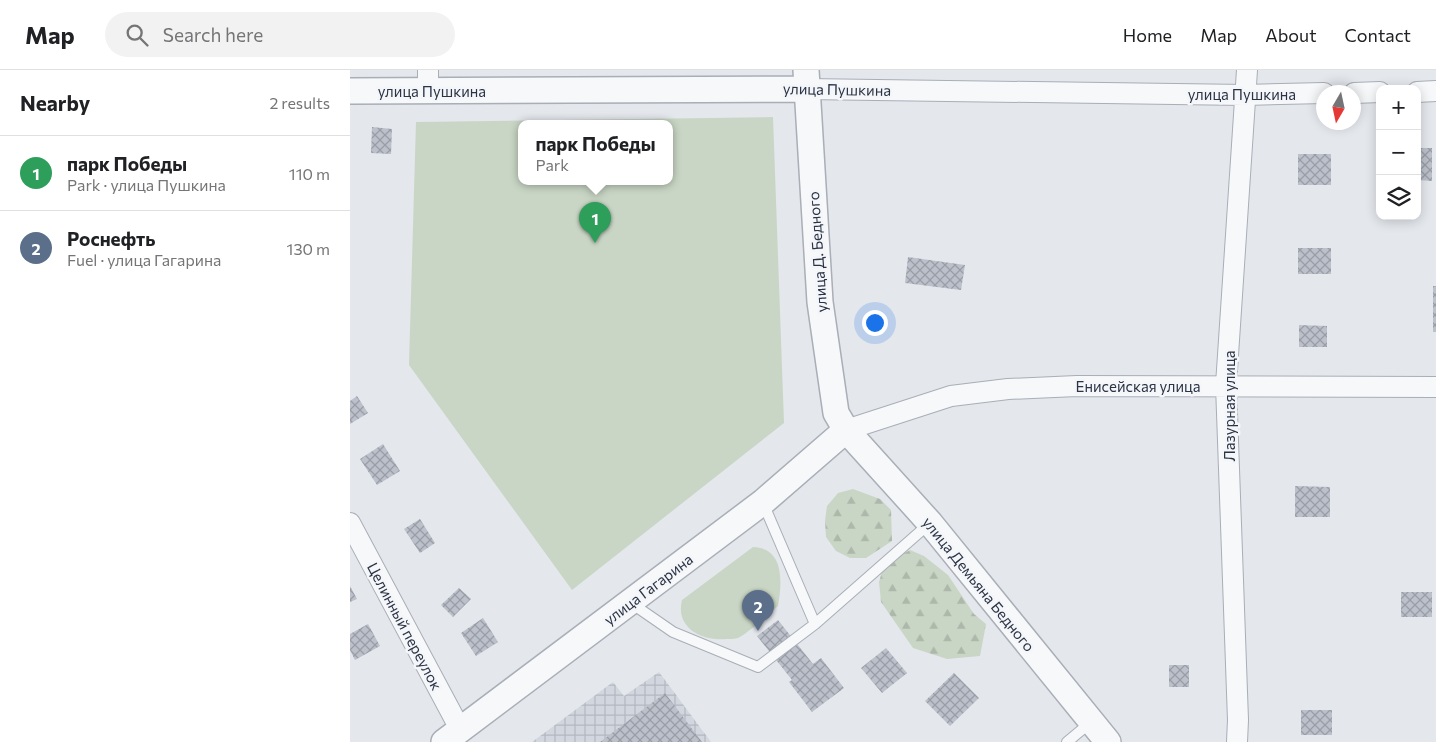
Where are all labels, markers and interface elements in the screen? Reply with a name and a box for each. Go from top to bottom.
search box [105,12,455,57]
text: Map [25,20,75,49]
icon: search [123,21,151,49]
text: Search here [163,23,263,46]
text: Home [1123,24,1172,46]
text: Map [1200,24,1237,46]
text: About [1265,24,1317,46]
text: Contact [1345,24,1411,46]
street label: улица Пушкина [783,79,891,99]
street label: улица Пушкина [378,82,486,100]
street label: улица Пушкина [1188,85,1296,103]
north arrow [1316,85,1361,130]
map controls [1376,85,1421,220]
button: + [1376,85,1421,130]
text: Nearby [20,90,90,115]
text: 2 results [269,93,330,112]
popup [518,120,673,185]
button: − [1376,130,1421,175]
text: парк Победы [535,132,656,155]
text: парк Победы [67,152,187,175]
text: Park [535,155,569,174]
text: 1 [32,164,40,183]
text: 110 m [289,164,330,183]
text: Park · улица Пушкина [67,175,226,194]
button: layers [1376,175,1421,220]
street label: улица Д. Бедного [804,191,830,313]
pin: 1 [579,202,611,243]
text: Роснефть [67,227,155,250]
text: 2 [31,239,41,258]
text: 130 m [287,239,330,258]
text: Fuel · улица Гагарина [67,250,221,269]
your location [862,310,888,336]
street label: Лазурная улица [1220,351,1238,461]
street label: Енисейская улица [1076,377,1201,395]
street label: улица Демьяна Бедного [919,513,1039,655]
street label: улица Гагарина [600,550,696,628]
street label: Целинный переулок [364,559,446,693]
pin: 2 [742,590,774,631]

